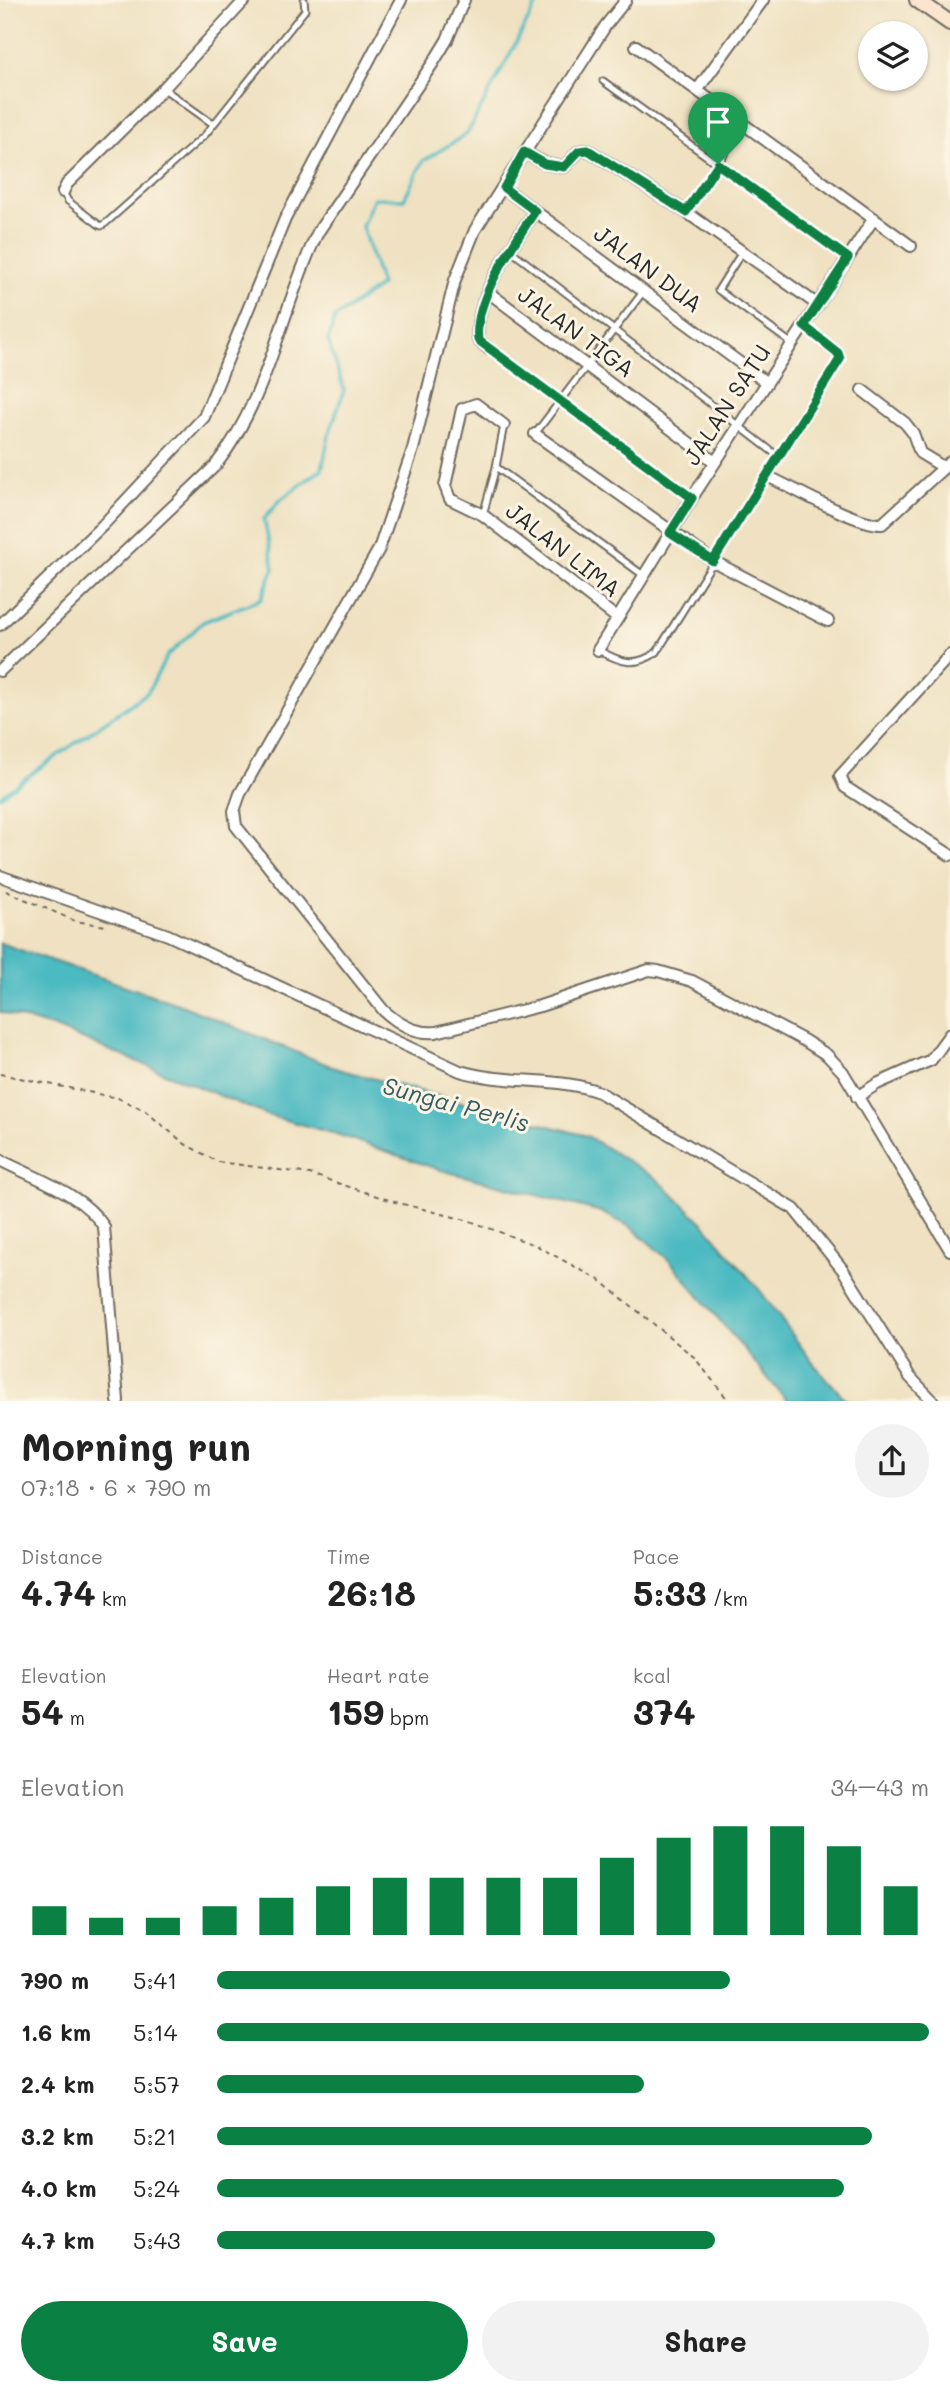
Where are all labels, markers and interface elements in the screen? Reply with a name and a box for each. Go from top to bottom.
map controls [858,21,928,91]
button: layers [858,21,928,91]
pin [688,92,748,164]
icon: arrive [699,103,737,141]
street label: JALAN DUA [588,218,709,319]
street label: JALAN TIGA [512,279,641,384]
street label: JALAN SATU [676,338,776,470]
street label: JALAN LIMA [500,495,627,603]
water label: Sungai Perlis [380,1069,533,1138]
text: Morning run [21,1421,251,1471]
button: share [855,1424,929,1498]
text: 07:18 · 6 × 790 m [21,1472,211,1502]
text: Distance [21,1544,103,1569]
text: Time [327,1544,370,1569]
text: Pace [633,1544,679,1569]
text: 4.74 [21,1569,96,1615]
text: 26:18 [327,1569,416,1615]
text: 5:33 [633,1569,707,1615]
text: km [96,1586,127,1611]
text: /km [707,1586,748,1611]
text: Elevation [21,1663,106,1688]
text: Heart rate [327,1663,430,1688]
text: kcal [633,1663,671,1688]
text: 54 [21,1688,64,1734]
text: 159 [327,1688,384,1734]
text: 374 [633,1688,696,1734]
text: m [64,1705,85,1730]
text: bpm [384,1705,429,1730]
text: Elevation [21,1772,124,1802]
text: 34–43 m [831,1772,929,1802]
text: 790 m [21,1965,89,1995]
text: 5:41 [133,1965,177,1995]
text: 1.6 km [21,2017,91,2047]
text: 5:14 [133,2017,177,2047]
text: 2.4 km [21,2069,94,2099]
text: 5:57 [133,2069,180,2099]
text: 3.2 km [21,2121,94,2151]
text: 5:21 [133,2121,177,2151]
text: 4.0 km [21,2173,96,2203]
text: 5:24 [133,2173,180,2203]
text: 4.7 km [21,2225,94,2255]
text: 5:43 [133,2225,181,2255]
button: Save [21,2301,468,2381]
button: Share [482,2301,929,2381]

